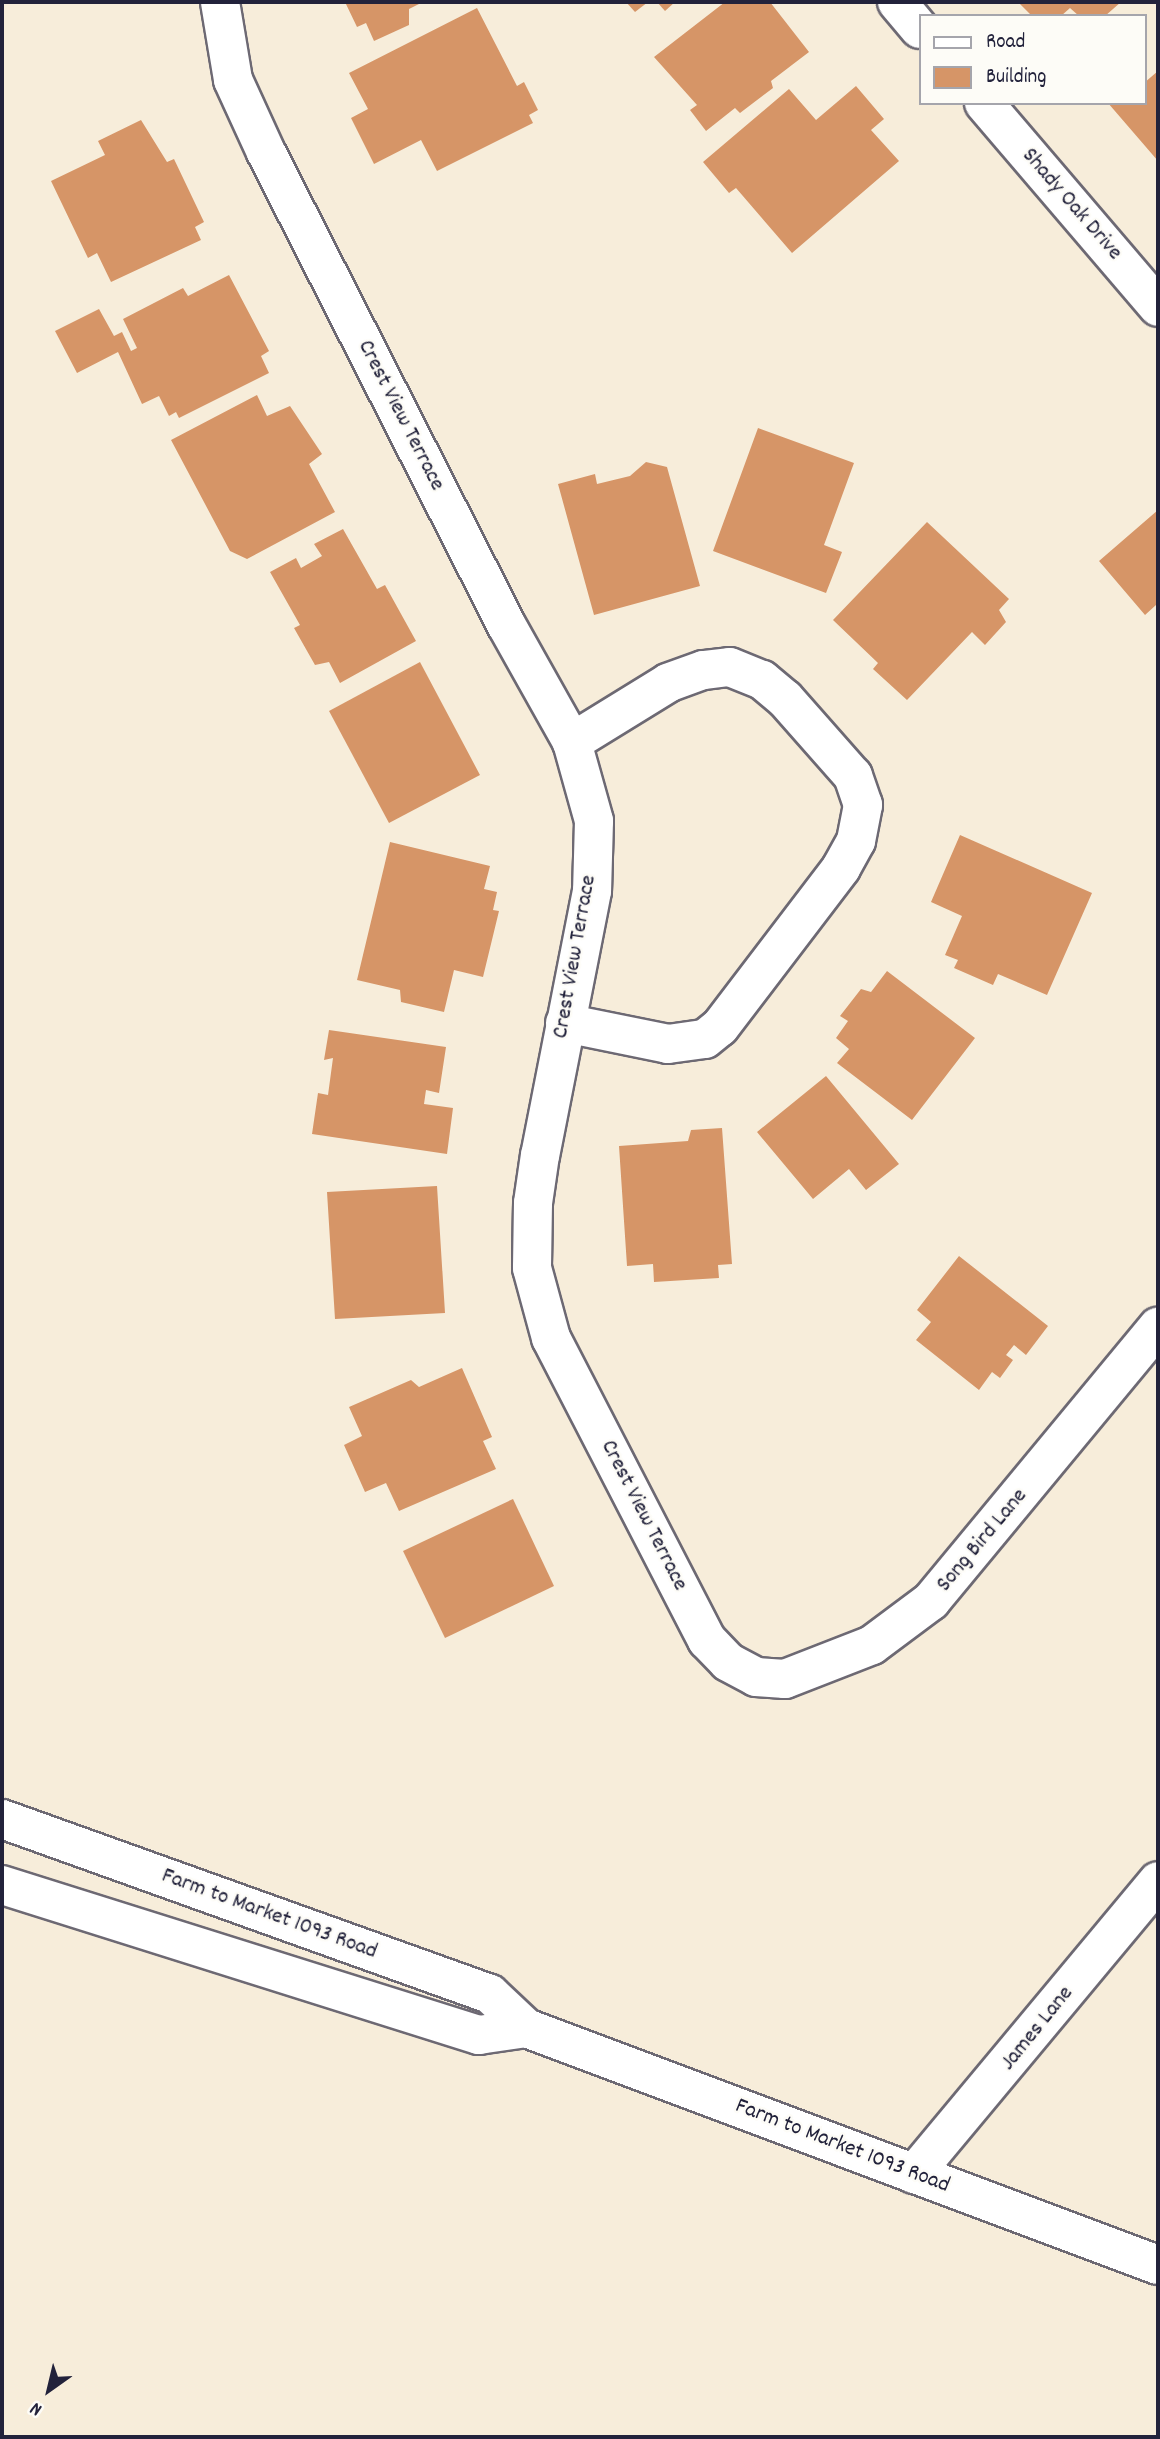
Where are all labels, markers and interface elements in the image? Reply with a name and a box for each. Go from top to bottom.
legend [918,14,1146,105]
text: Road [986,28,1025,58]
text: Building [986,63,1046,93]
street label: Shady Oak Drive [1015,143,1127,267]
street label: Crest View Terrace [350,336,450,496]
street label: Crest View Terrace [548,873,604,1041]
street label: Crest View Terrace [593,1436,693,1596]
street label: Song Bird Lane [932,1483,1034,1599]
street label: Farm to Market 1093 Road [157,1863,381,1967]
street label: James Lane [996,1981,1080,2077]
street label: Farm to Market 1093 Road [731,2093,953,2201]
north arrow [14,2355,84,2425]
text: N [26,2394,48,2422]

